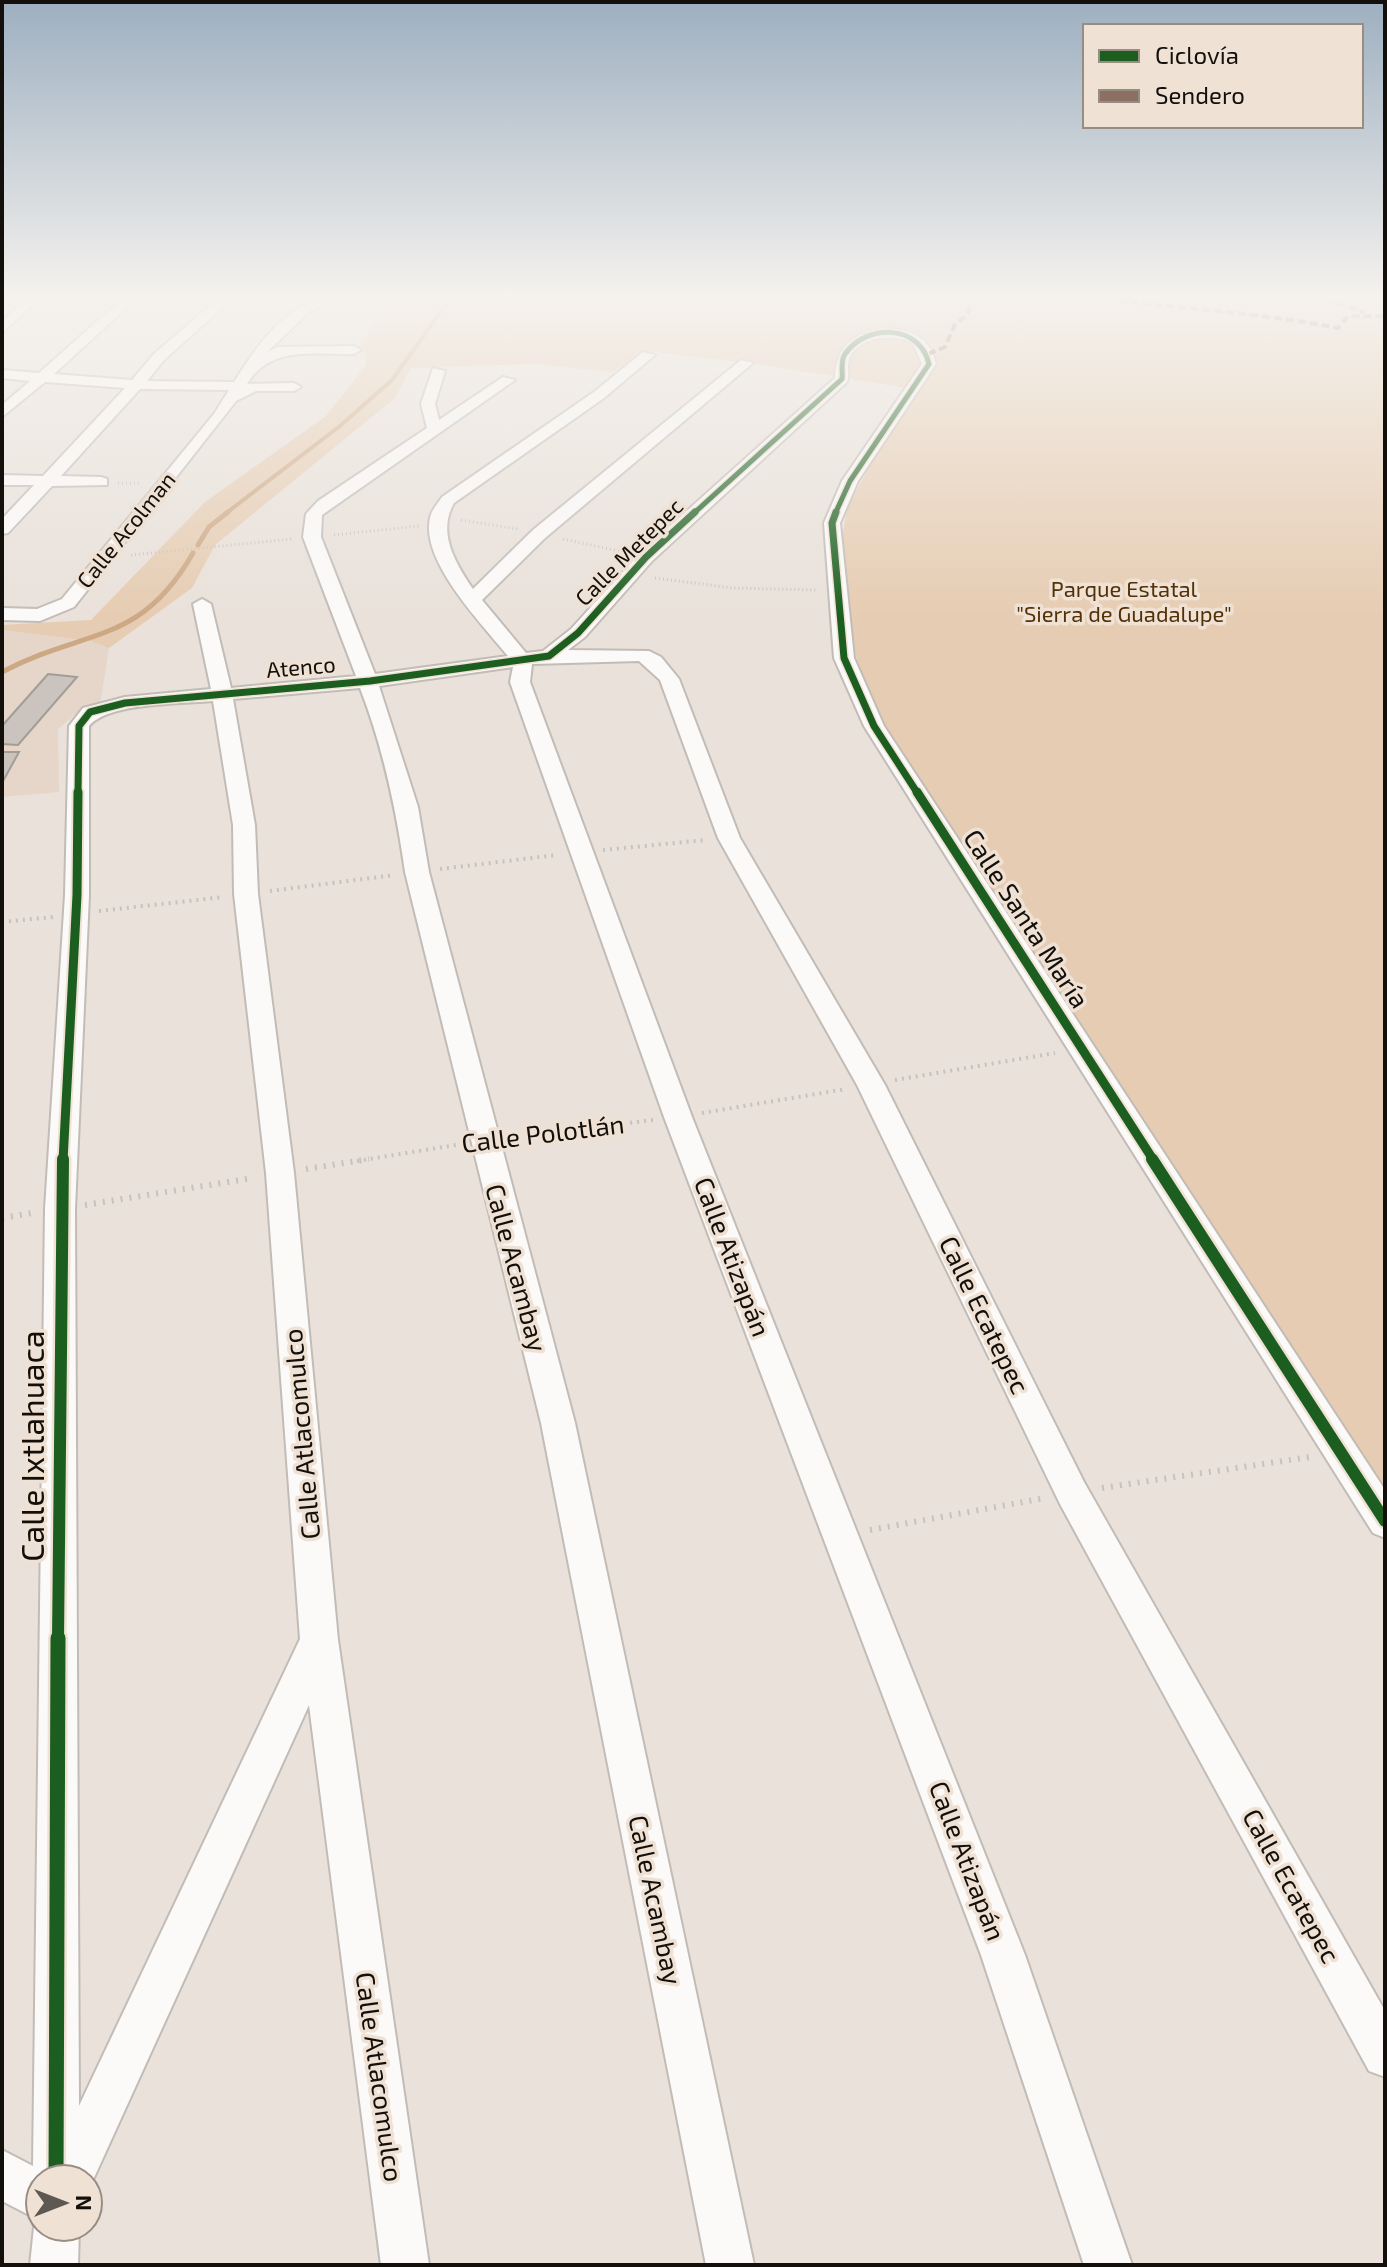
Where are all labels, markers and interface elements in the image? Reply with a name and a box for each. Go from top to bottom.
legend [1083,24,1363,128]
text: Ciclovía [1155,40,1239,69]
text: Sendero [1155,80,1245,109]
street label: Calle Acolman [71,466,180,592]
street label: Calle Metepec [569,492,687,610]
park label: Parque Estatal "Sierra de Guadalupe" [1016,575,1232,626]
street label: Atenco [265,650,337,682]
street label: Calle Santa María [958,823,1096,1013]
street label: Calle Polotlán [460,1107,626,1158]
street label: Calle Atizapán [689,1173,778,1340]
street label: Calle Acambay [480,1180,555,1355]
street label: Calle Ecatepec [934,1230,1037,1398]
street label: Calle Atlacomulco [276,1328,325,1541]
street label: Calle Ixtlahuaca [12,1330,50,1562]
street label: Calle Atizapán [924,1777,1013,1944]
street label: Calle Ecatepec [1237,1803,1347,1968]
street label: Calle Acambay [623,1812,690,1987]
street label: Calle Atlacomulco [350,1970,411,2184]
north arrow [24,2163,104,2243]
text: N [72,2195,98,2211]

